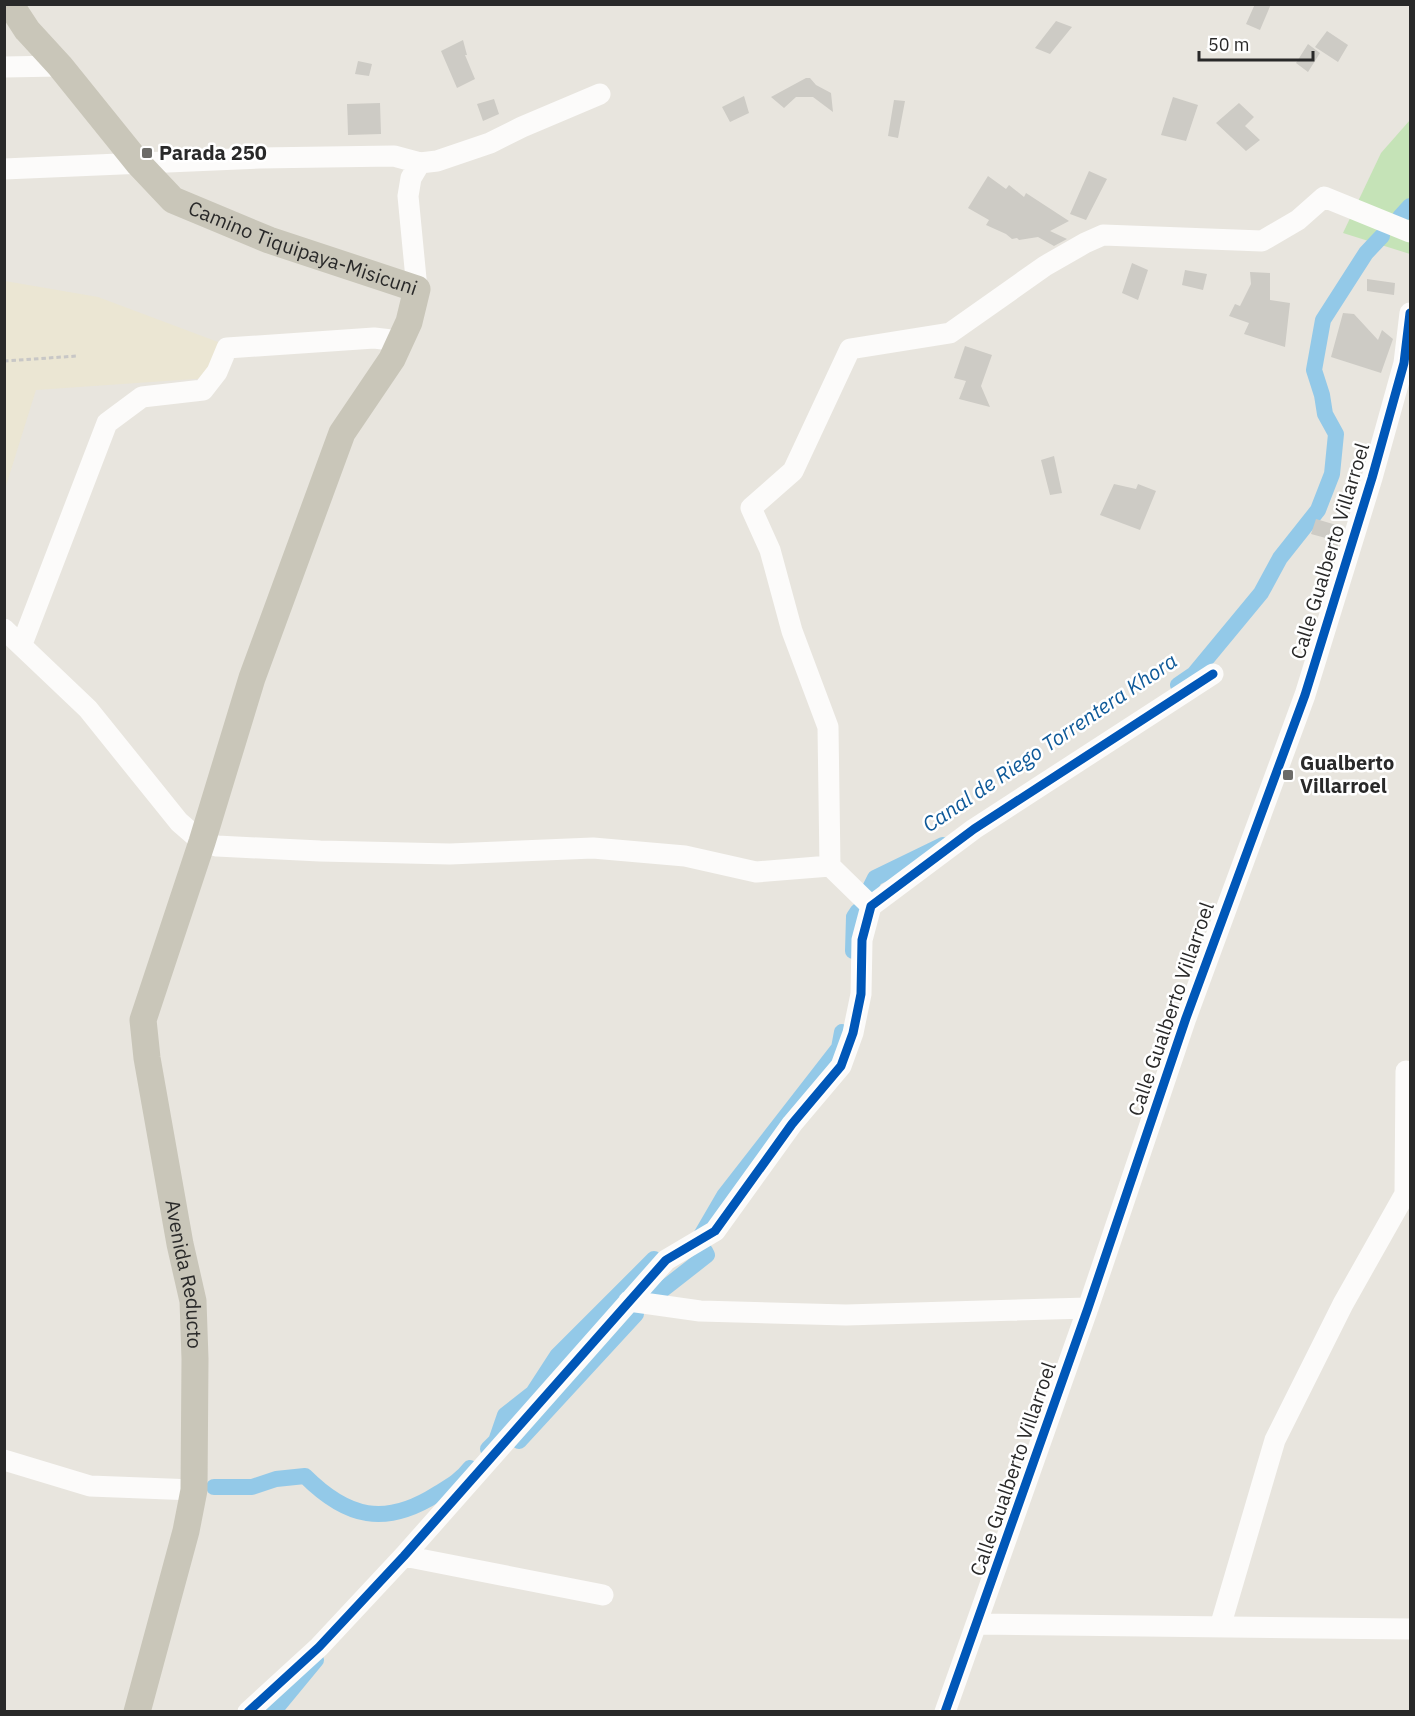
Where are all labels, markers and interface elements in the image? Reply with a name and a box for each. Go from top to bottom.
scale bar [1199,24,1313,62]
text: 50 m [1208,33,1250,56]
place label: Parada 250 [159,139,267,166]
marker: Parada 250 [140,146,154,160]
street label: Camino Tiquipaya-Misicuni [185,194,421,301]
street label: Calle Gualberto Villarroel [1284,439,1375,662]
water label: Canal de Riego Torrentera Khora [917,646,1182,838]
place label: Gualberto Villarroel [1300,749,1394,799]
marker: Gualberto Villarroel [1281,768,1295,782]
street label: Calle Gualberto Villarroel [1121,898,1220,1119]
street label: Avenida Reducto [159,1197,209,1349]
street label: Calle Gualberto Villarroel [963,1358,1062,1579]

